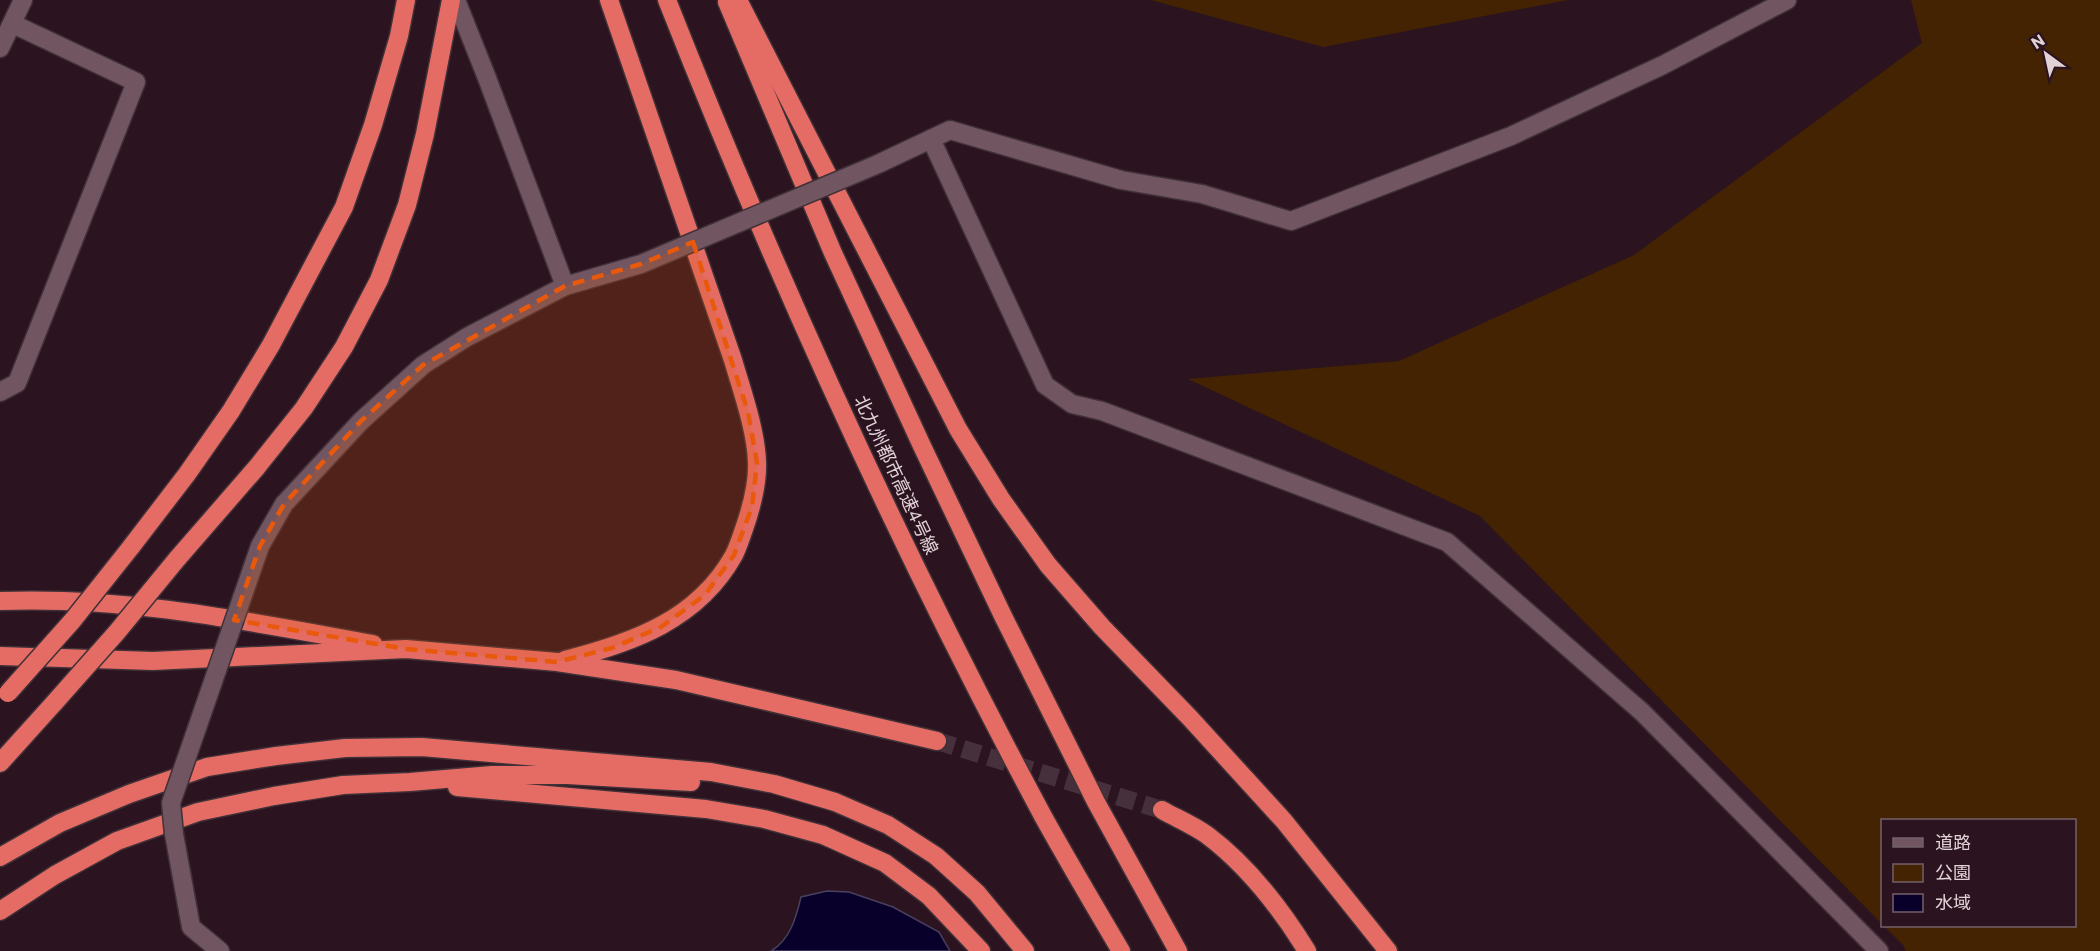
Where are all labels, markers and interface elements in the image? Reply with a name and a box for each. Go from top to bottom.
north arrow [2016,24,2076,84]
text: N [2027,30,2048,52]
street label: 北九州都市高速4号線 [850,392,943,558]
legend [1881,819,2076,927]
text: 道路 [1935,831,1971,853]
text: 公園 [1935,861,1971,883]
text: 水域 [1935,891,1971,913]

